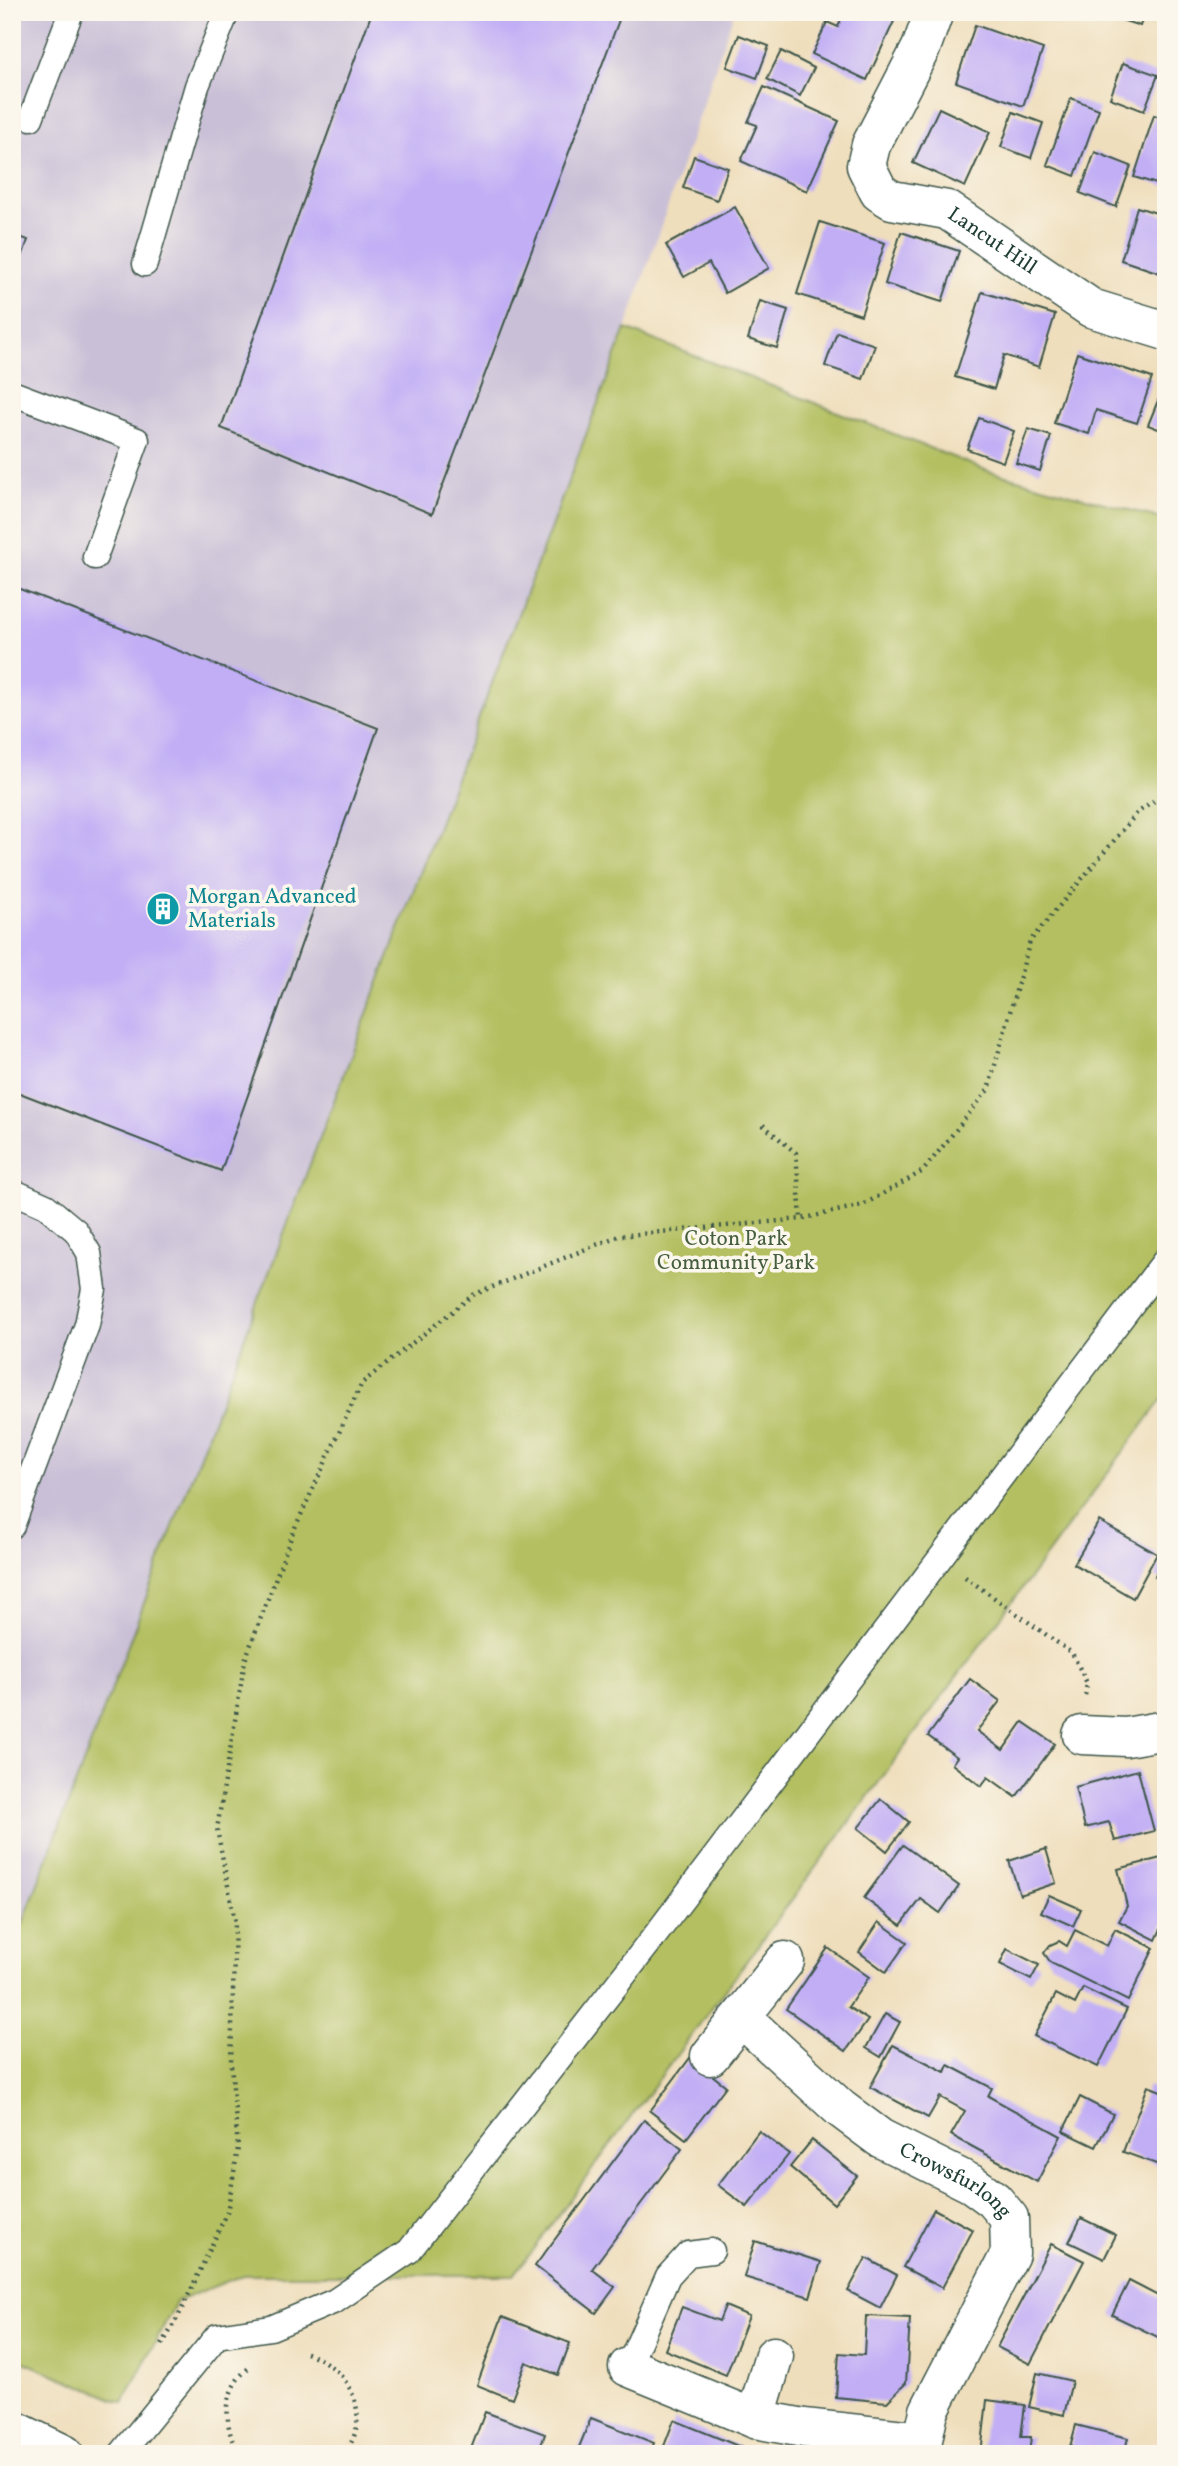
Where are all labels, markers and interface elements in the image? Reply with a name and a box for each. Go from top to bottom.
street label: Lancut Hill [942,200,1043,282]
place label: Morgan Advanced Materials [188,883,357,936]
building icon: Morgan Advanced Materials [144,890,182,928]
park label: Coton Park Community Park [657,1225,816,1278]
street label: Crowsfurlong [894,2135,1018,2225]

